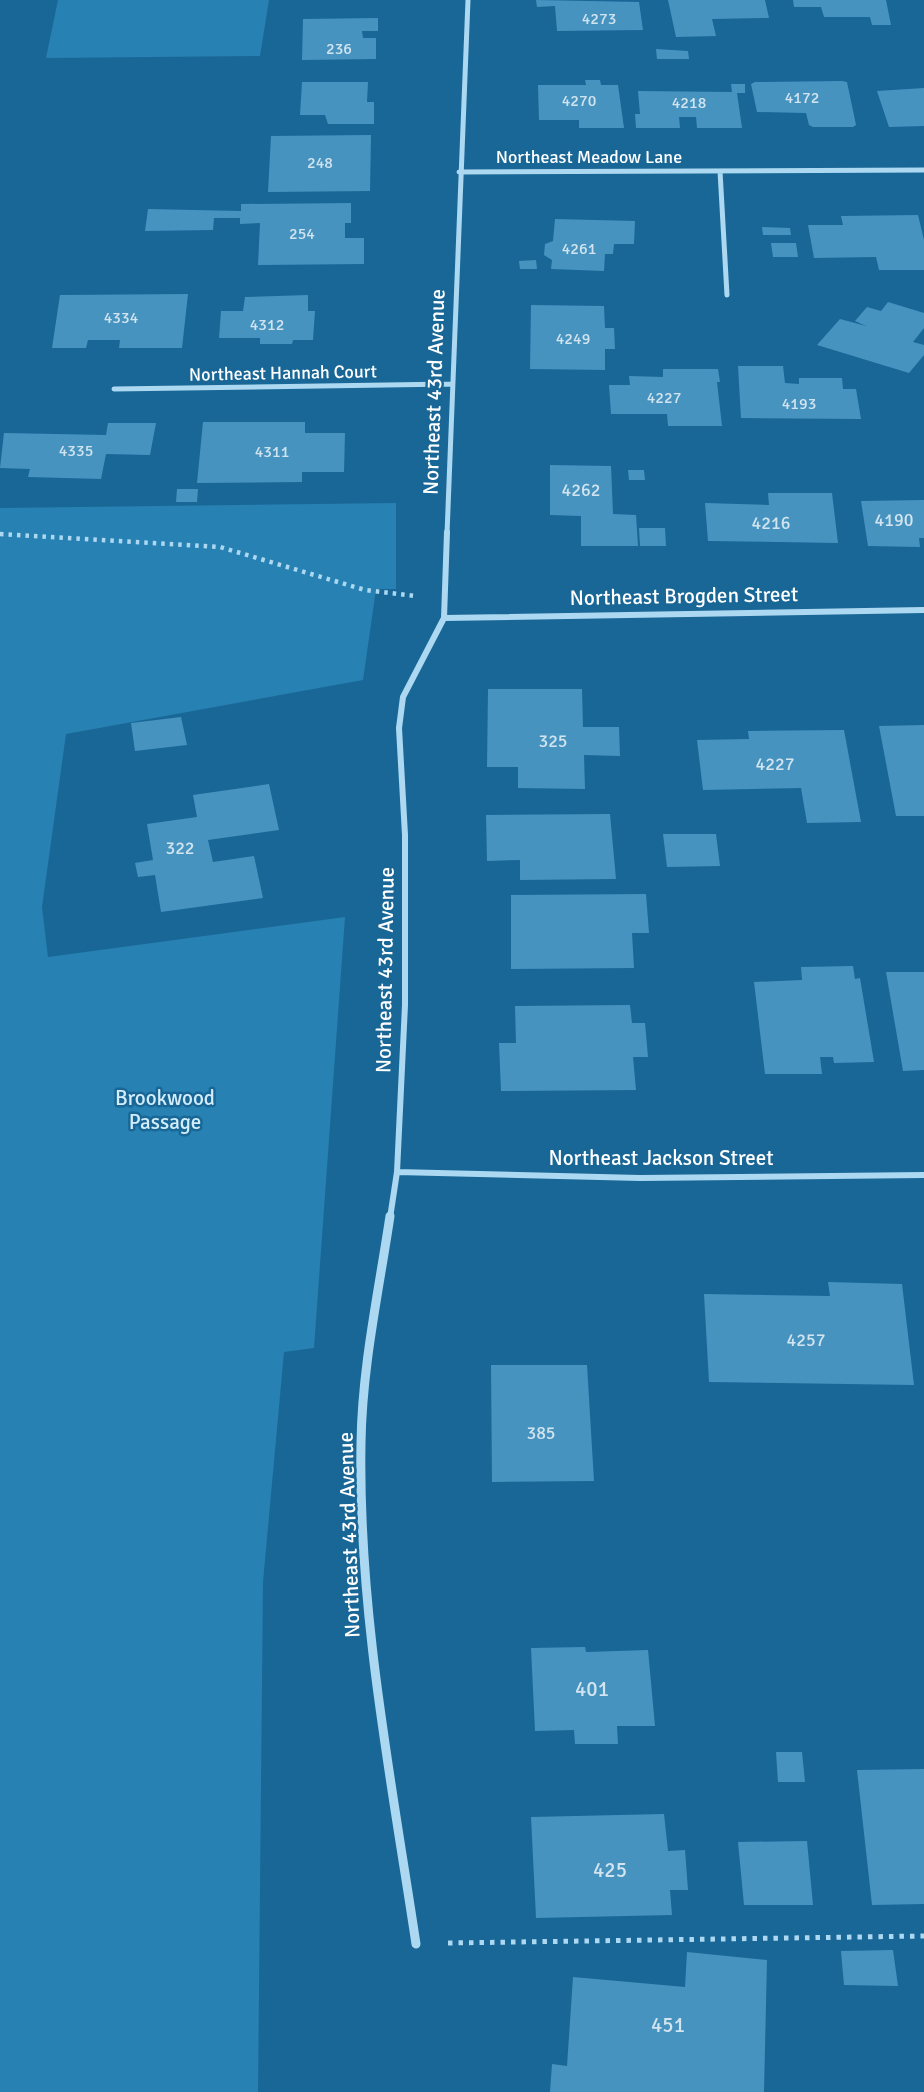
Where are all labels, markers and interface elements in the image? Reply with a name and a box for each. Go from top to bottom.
house number: 4273 [582,9,616,29]
house number: 236 [326,39,352,59]
house number: 4172 [785,88,819,108]
house number: 4270 [562,91,596,111]
house number: 4218 [672,93,706,113]
street label: Northeast Meadow Lane [496,146,682,168]
house number: 248 [307,153,333,173]
house number: 254 [289,224,315,244]
house number: 4261 [562,239,596,259]
street label: Northeast 43rd Avenue [417,289,451,495]
house number: 4334 [104,308,139,328]
house number: 4312 [250,315,284,335]
house number: 4249 [556,329,590,349]
street label: Northeast Hannah Court [189,360,377,386]
house number: 4227 [647,388,681,408]
house number: 4193 [782,394,816,414]
house number: 4335 [59,441,93,461]
house number: 4311 [255,442,289,462]
house number: 4262 [562,479,600,501]
house number: 4190 [875,509,913,531]
house number: 4216 [752,512,790,534]
street label: Northeast Brogden Street [569,581,799,611]
house number: 325 [538,730,568,752]
house number: 4227 [756,753,794,775]
house number: 322 [165,837,195,859]
street label: Northeast 43rd Avenue [370,867,400,1073]
park label: Brookwood Passage [115,1085,215,1135]
street label: Northeast Jackson Street [548,1145,774,1171]
house number: 4257 [787,1329,825,1351]
house number: 385 [526,1422,556,1444]
street label: Northeast 43rd Avenue [332,1432,366,1638]
house number: 401 [575,1676,609,1702]
house number: 425 [593,1857,627,1883]
house number: 451 [651,2012,685,2038]

